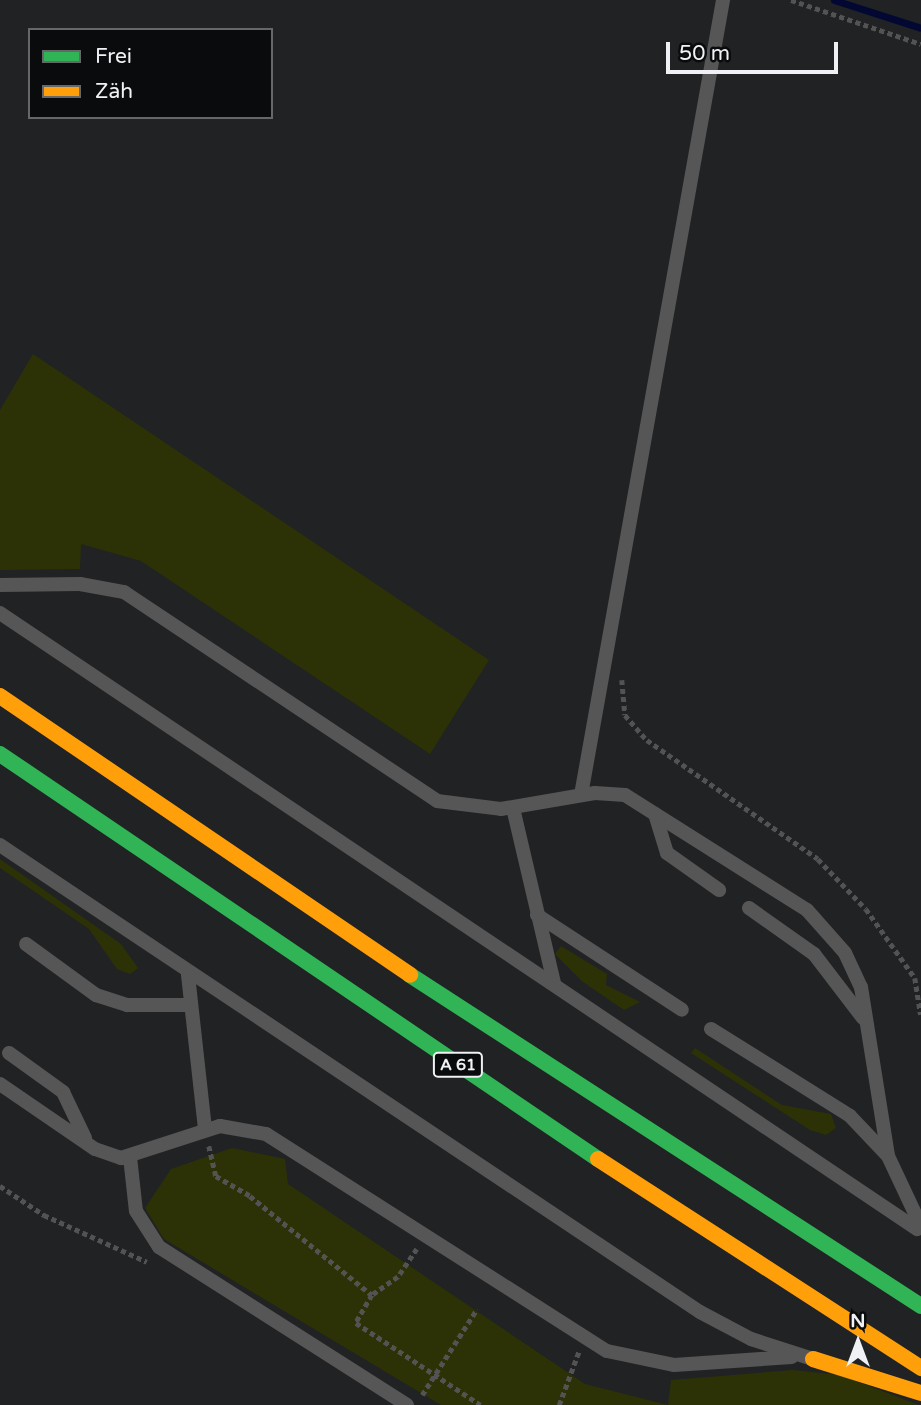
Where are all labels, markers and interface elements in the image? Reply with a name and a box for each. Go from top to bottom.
legend [28,28,273,119]
scale bar [669,28,841,72]
text: 50 m [679,41,730,66]
text: Frei [95,44,132,69]
text: Zäh [95,79,133,104]
road number: A 61 [432,1052,484,1078]
north arrow [823,1307,893,1377]
text: N [850,1310,866,1332]

